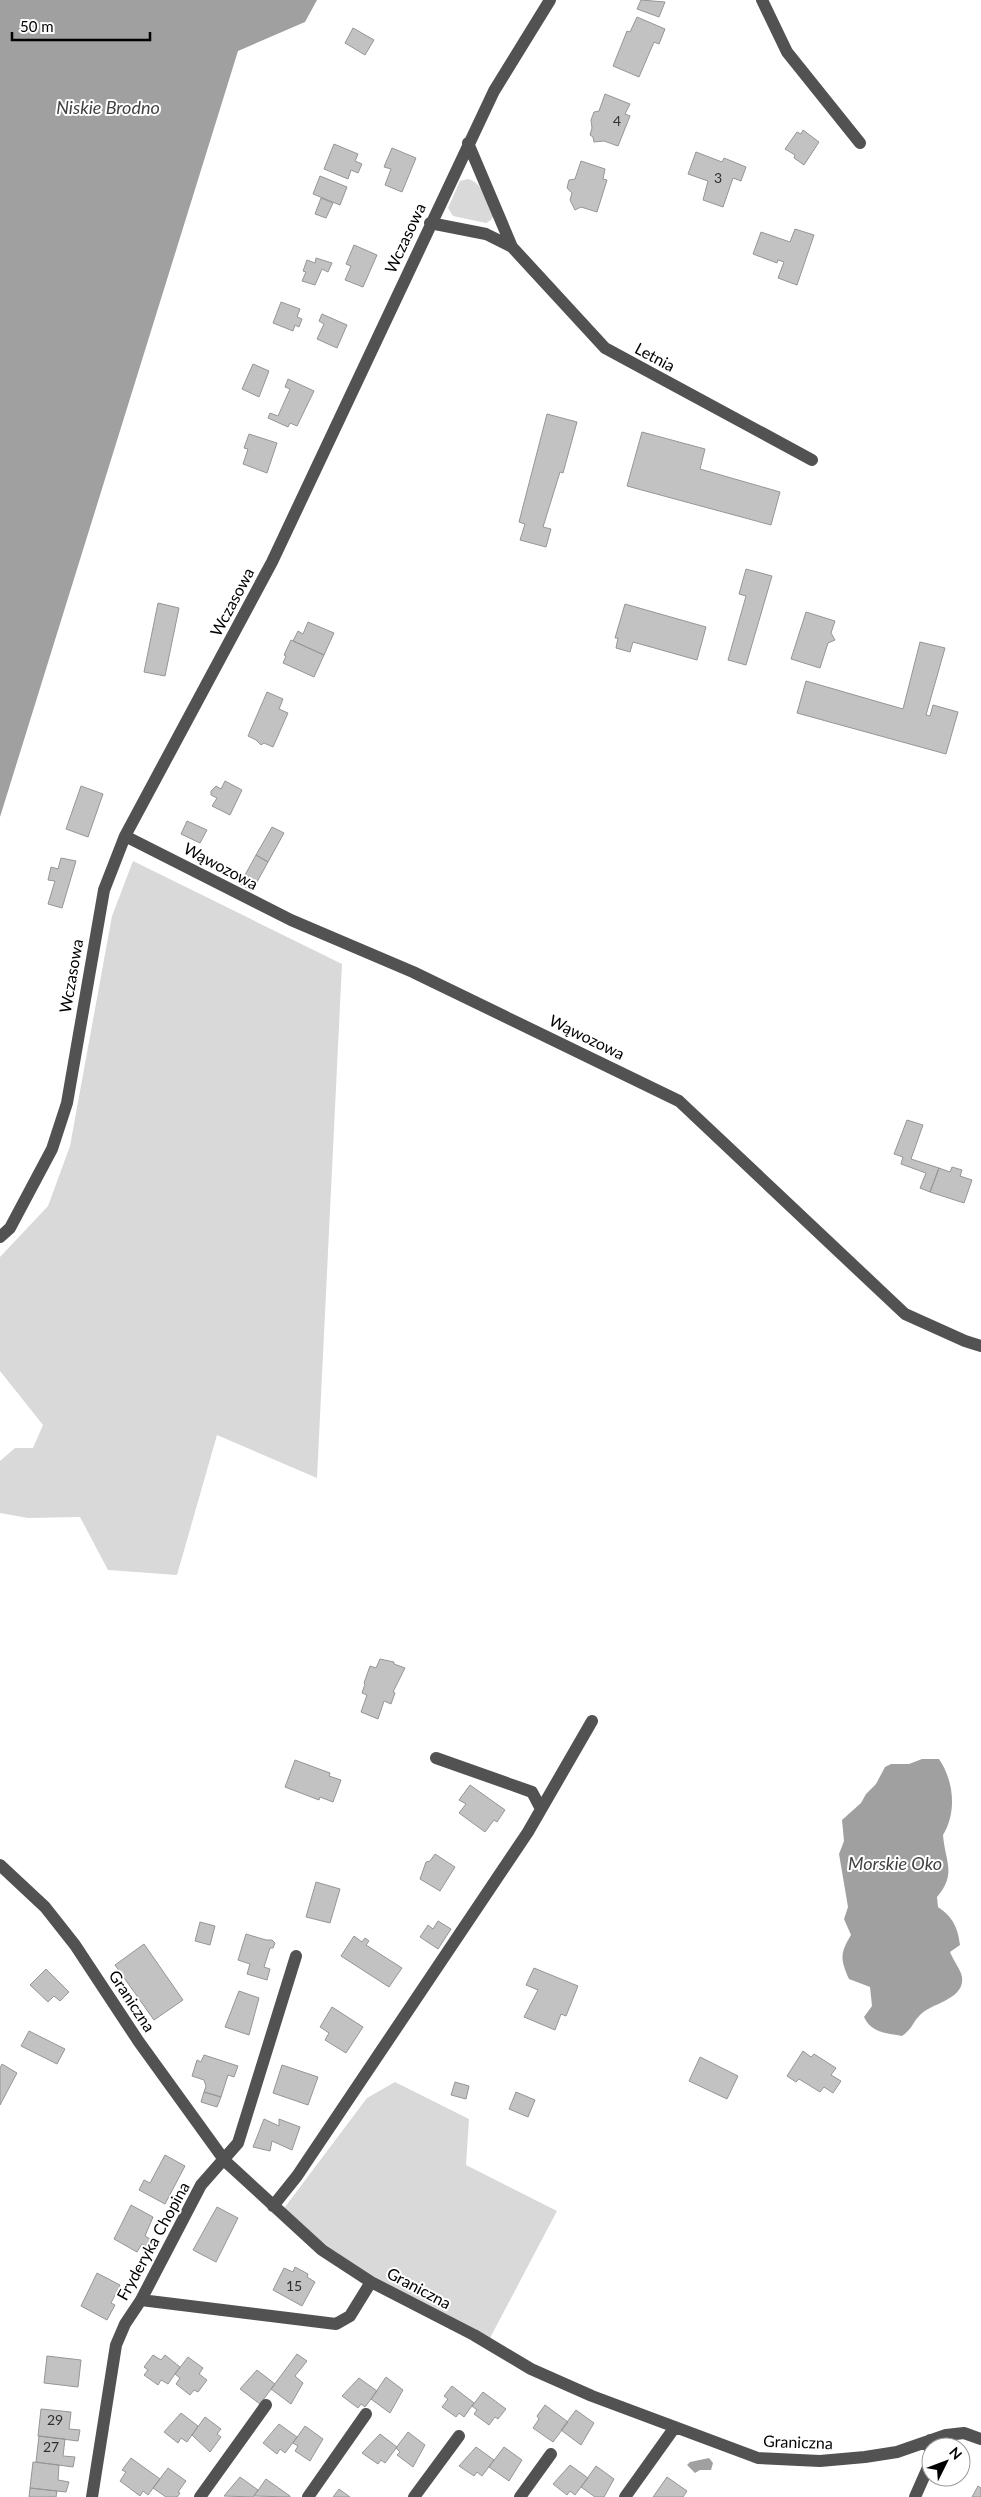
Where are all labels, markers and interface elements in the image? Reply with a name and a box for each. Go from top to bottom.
scale bar [12,10,150,42]
text: 50 m [20,17,54,35]
water label: Niskie Brodno [56,96,160,118]
house number: 4 [613,112,621,129]
house number: 3 [714,169,722,186]
street label: Wczasowa [380,200,429,276]
street label: Letnia [632,338,678,375]
street label: Wczasowa [206,564,258,639]
street label: Wąwozowa [181,838,262,893]
street label: Wczasowa [55,937,86,1014]
street label: Wąwozowa [546,1010,628,1063]
water label: Morskie Oko [848,1852,942,1874]
street label: Graniczna [105,1966,159,2035]
street label: Fryderyka Chopina [112,2178,193,2303]
street label: Graniczna [384,2263,454,2312]
house number: 15 [286,2277,302,2294]
house number: 29 [47,2411,63,2428]
street label: Graniczna [763,2431,833,2452]
north arrow [921,2437,971,2487]
house number: 27 [43,2438,59,2455]
text: N [946,2443,966,2463]

